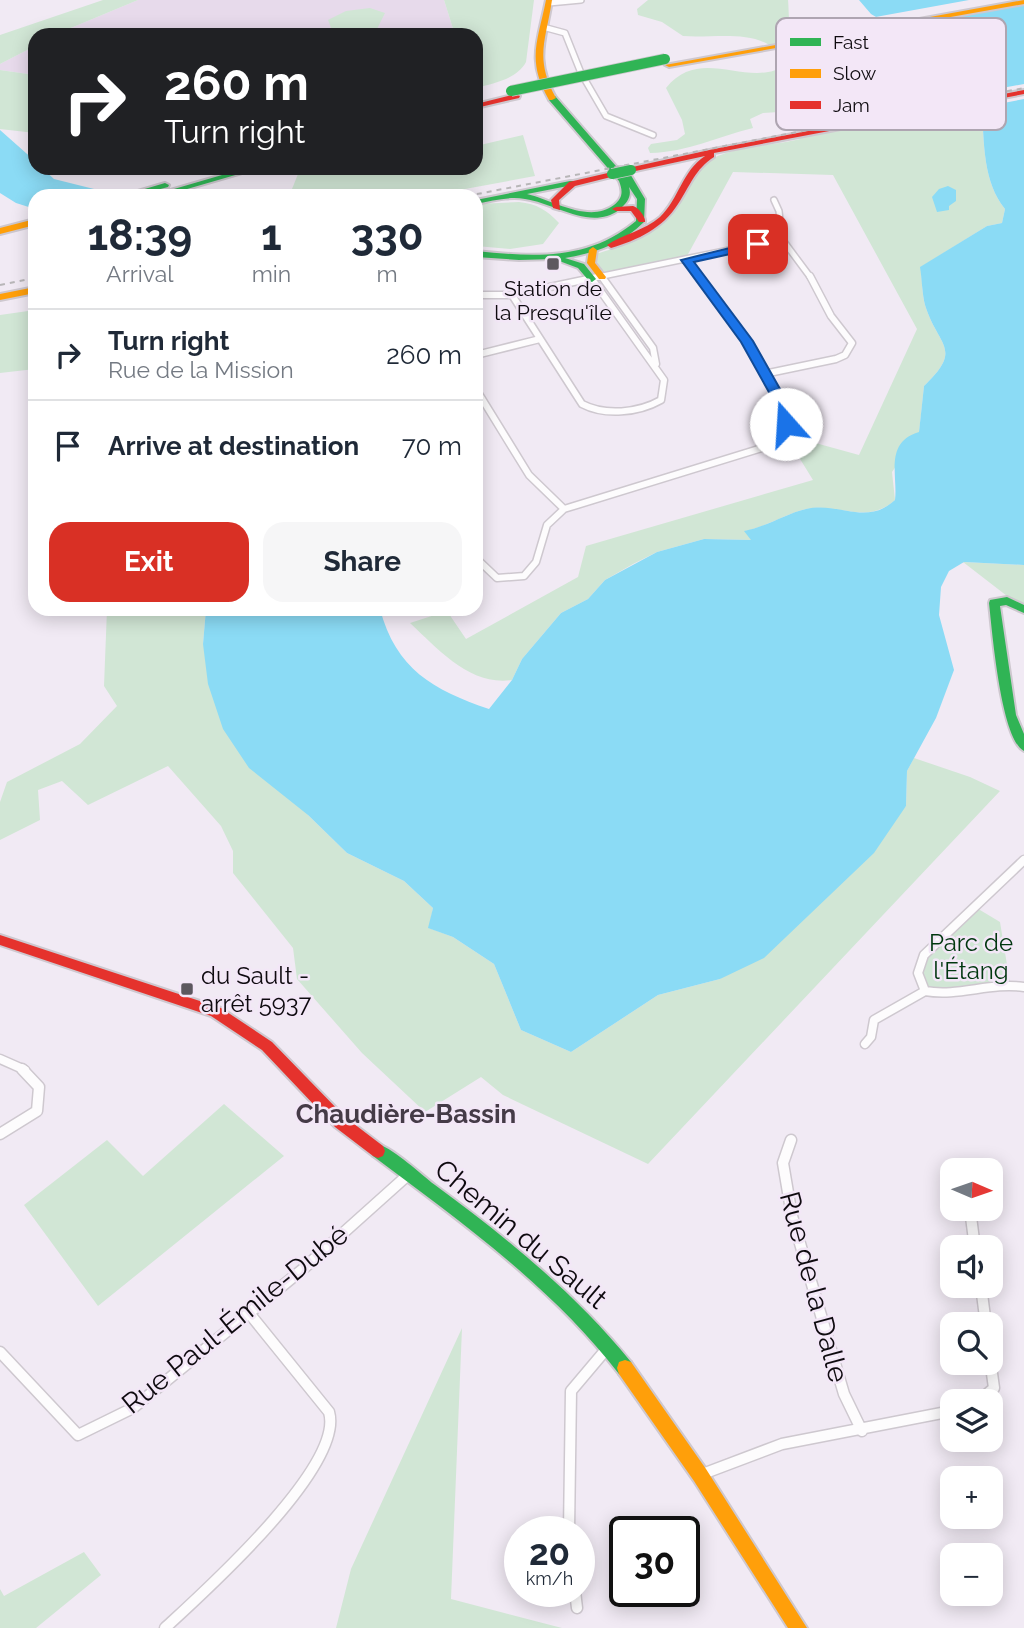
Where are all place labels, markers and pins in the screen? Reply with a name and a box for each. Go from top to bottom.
pin [728,214,788,274]
marker: Station de la Presqu'île [545,256,561,272]
place label: Station de la Presqu'île [494,276,612,325]
place label: du Sault - arrêt 5937 [201,961,312,1018]
marker: du Sault - arrêt 5937 [179,981,195,997]

